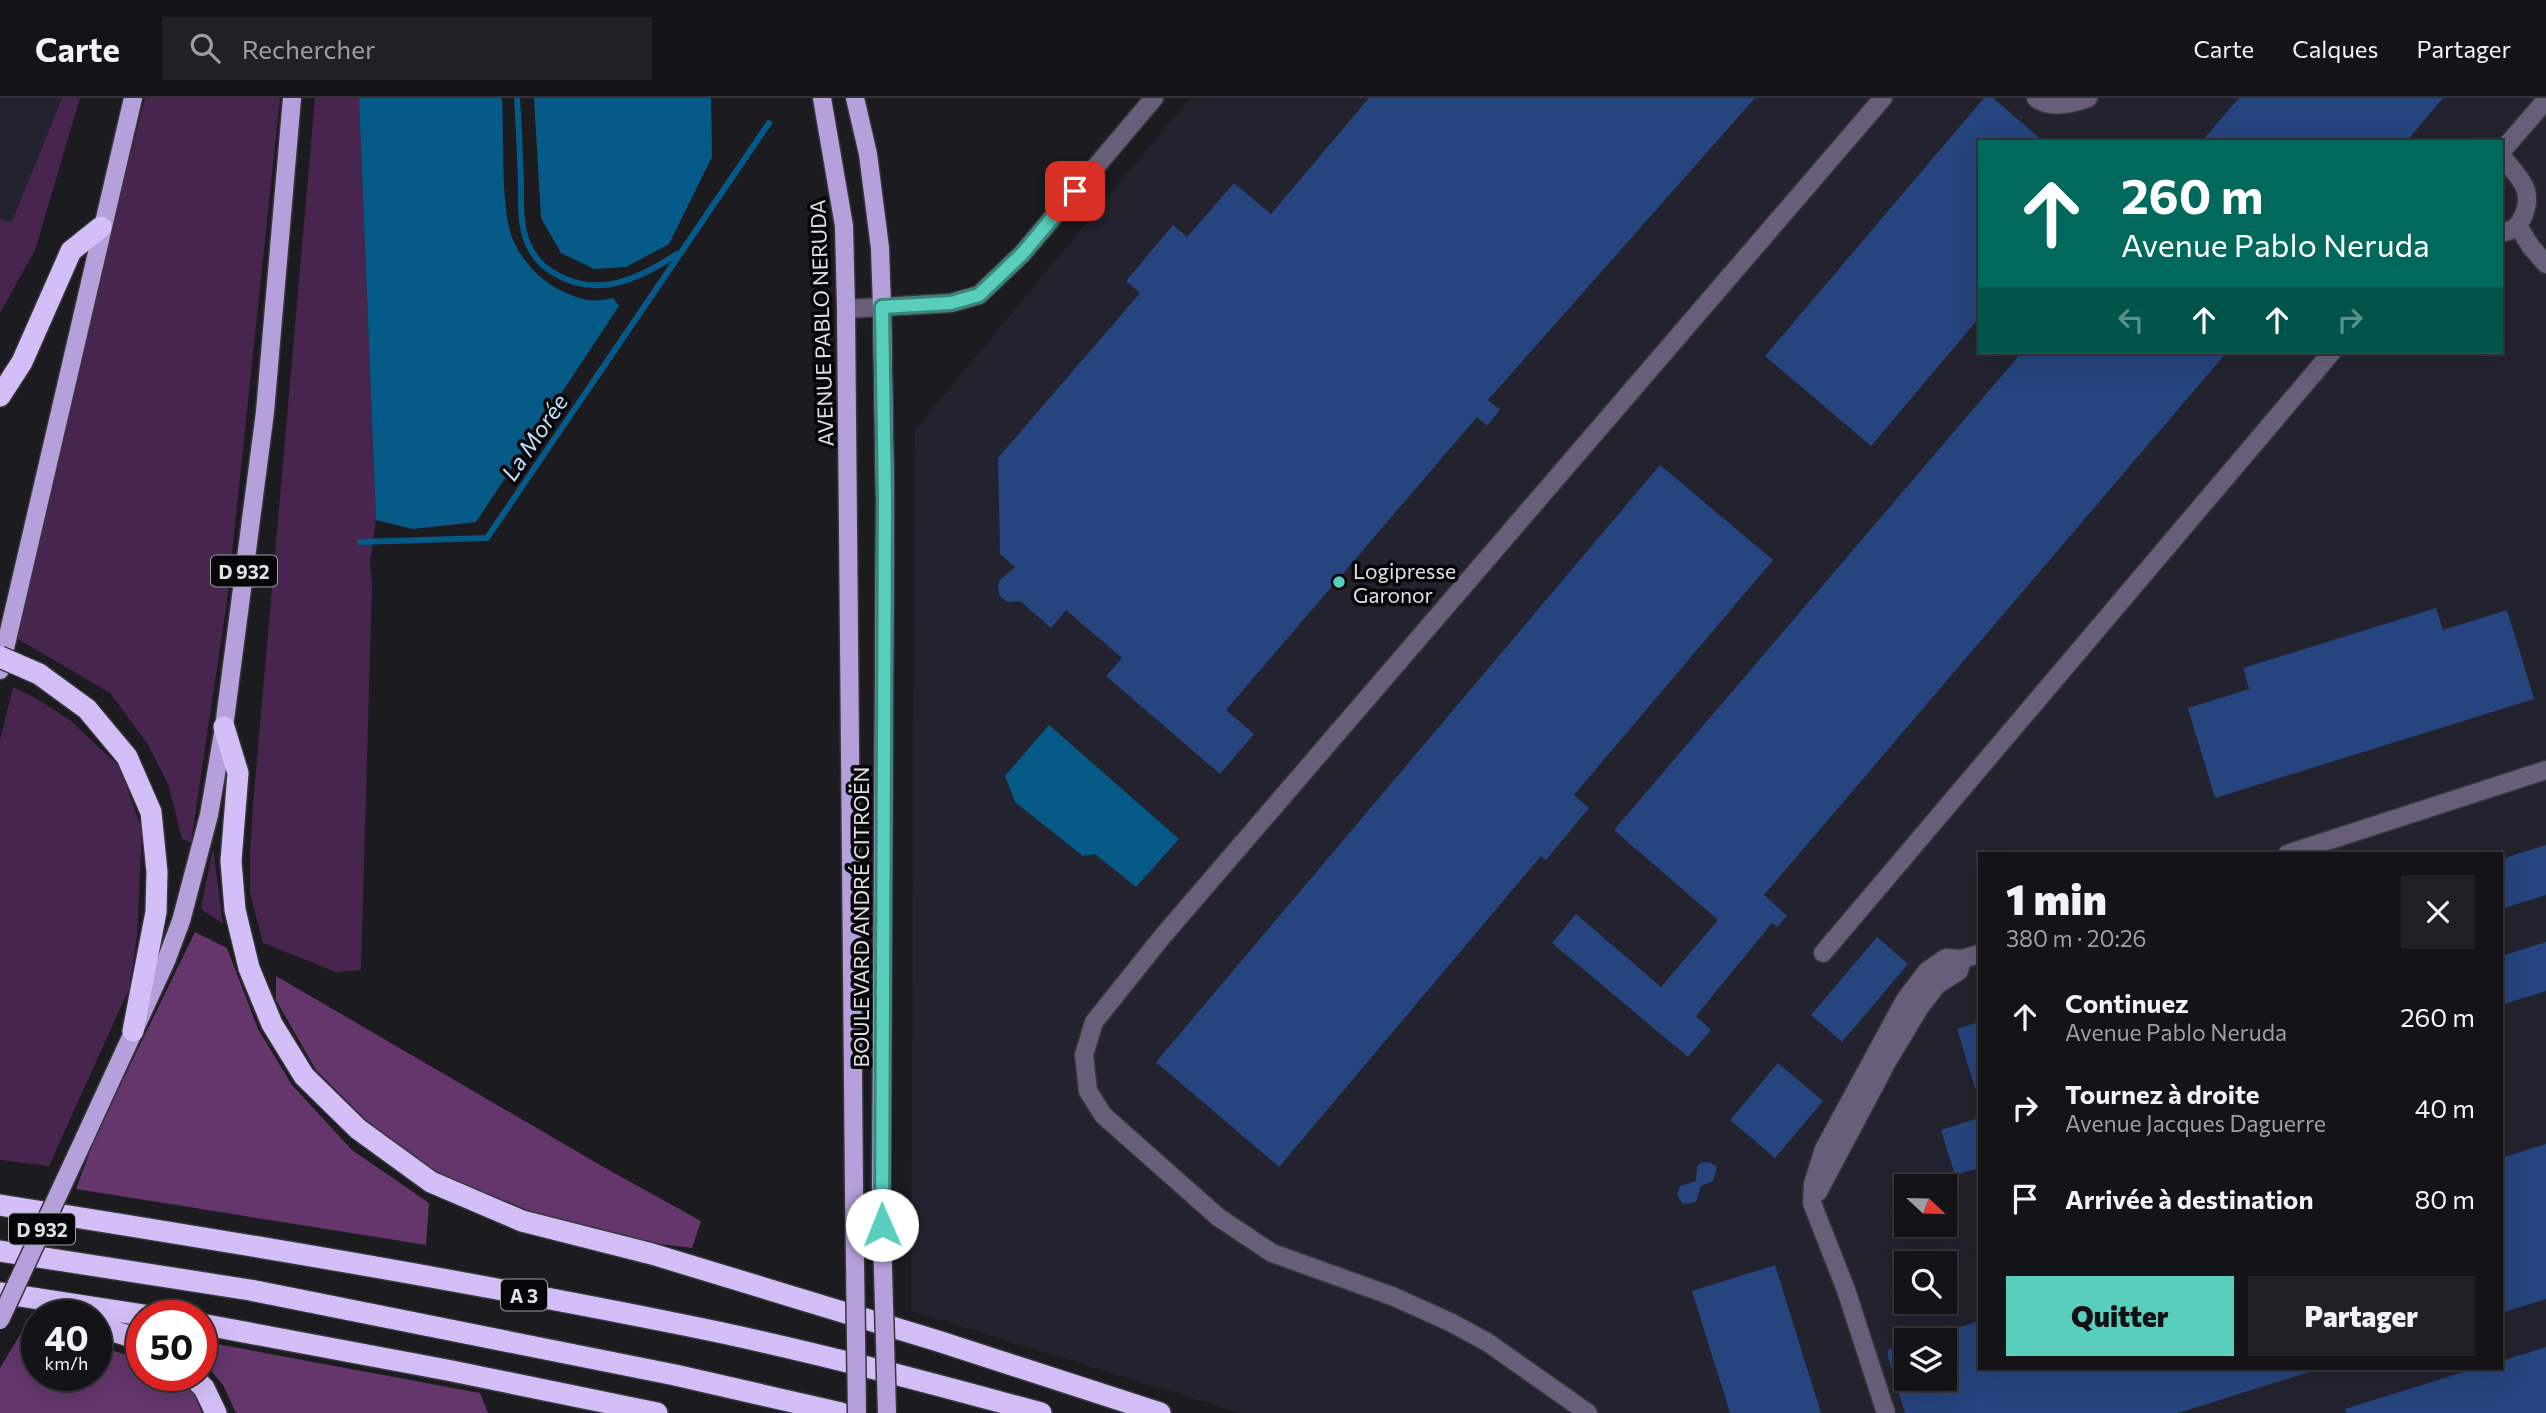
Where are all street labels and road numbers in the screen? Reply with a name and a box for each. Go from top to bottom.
street label: AVENUE PABLO NERUDA [804,199,838,447]
road number: D 932 [211,556,277,586]
street label: BOULEVARD ANDRÉ CITROËN [848,767,873,1067]
road number: D 932 [9,1214,75,1245]
road number: A 3 [501,1280,547,1310]

